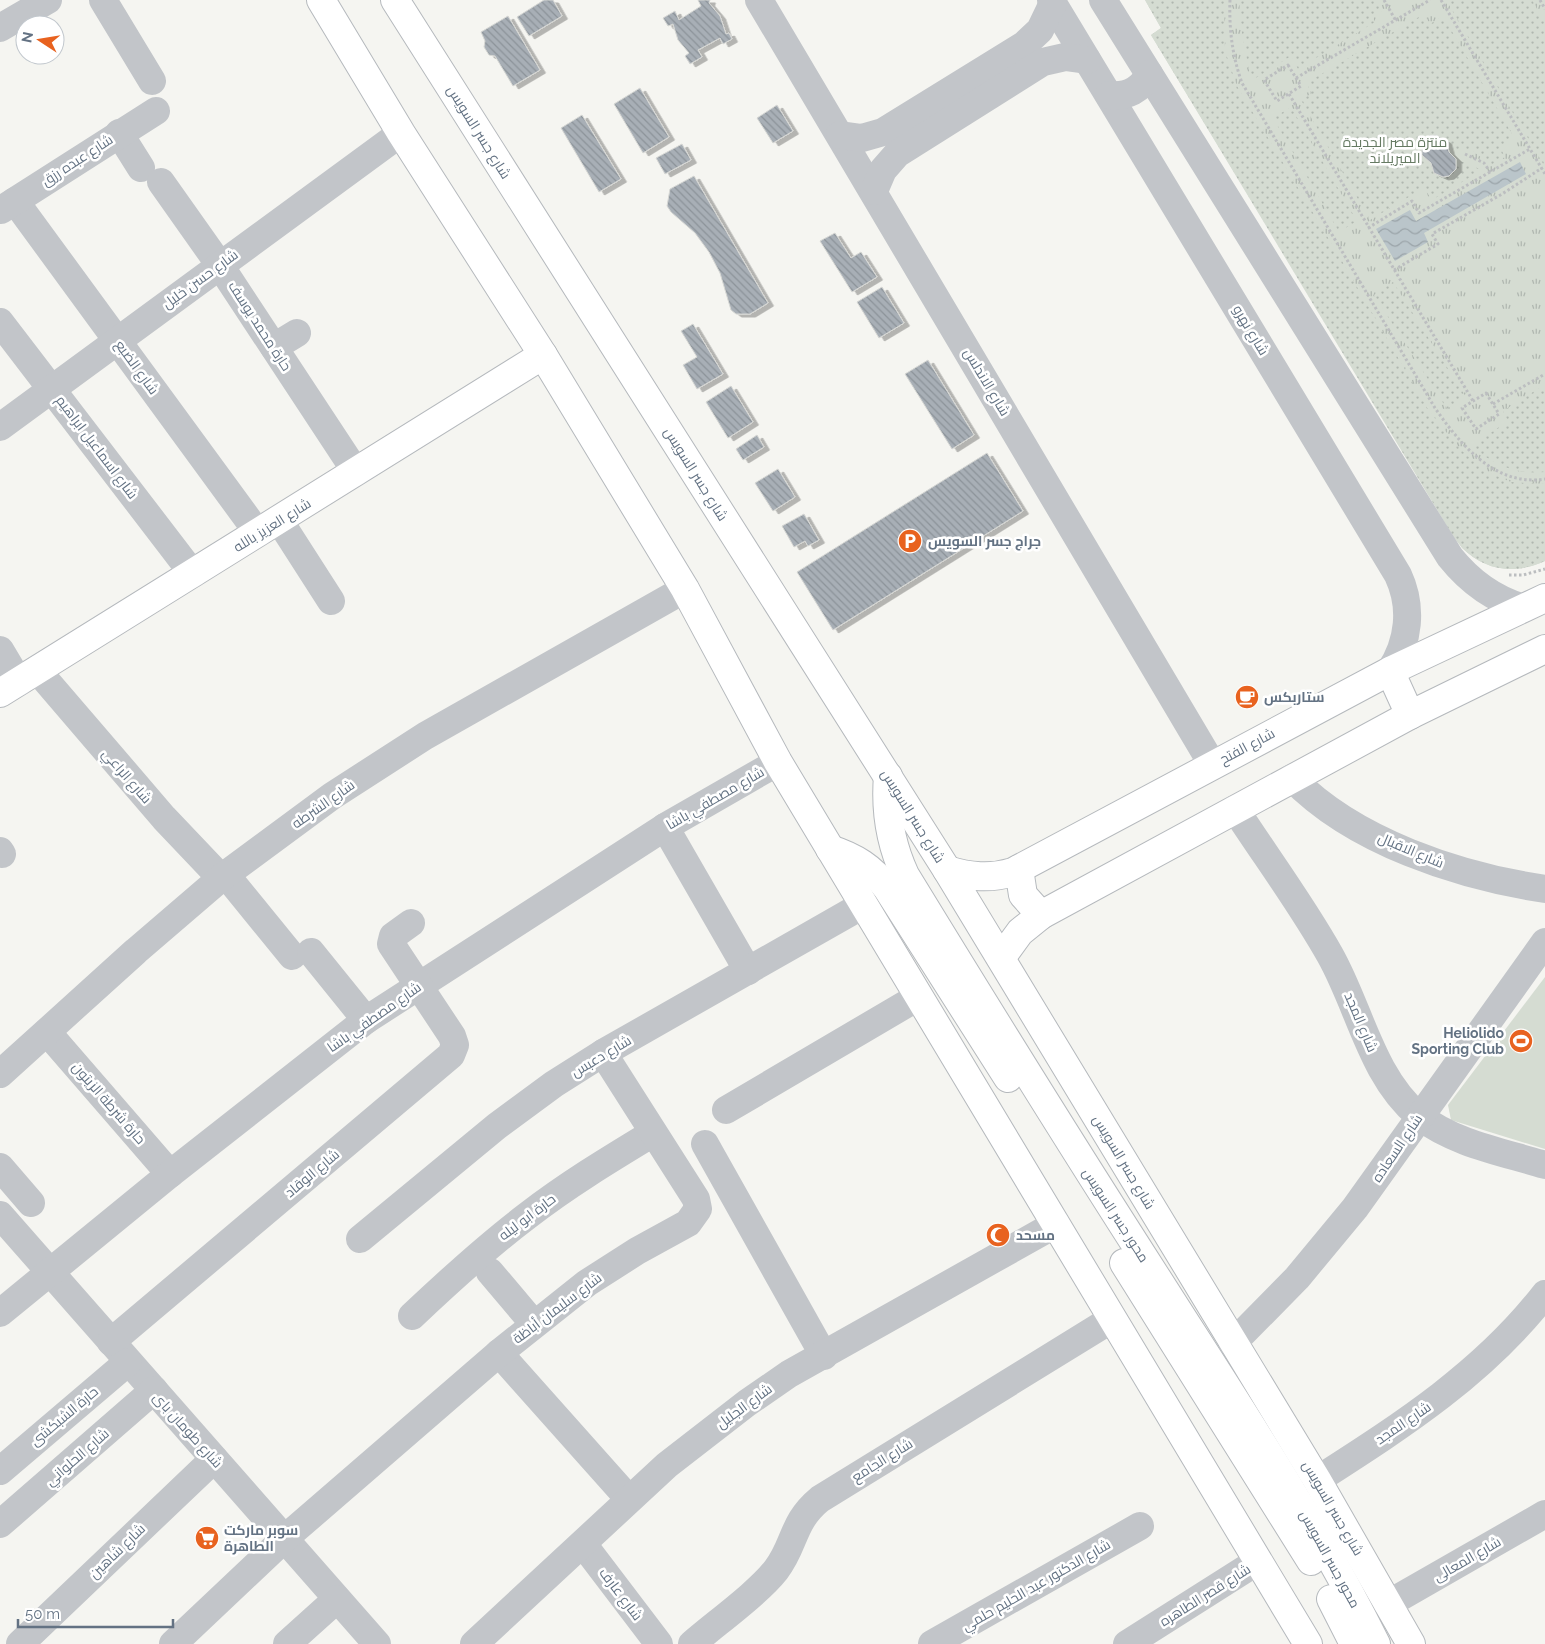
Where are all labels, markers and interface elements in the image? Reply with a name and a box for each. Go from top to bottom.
north arrow [15,15,65,65]
text: N [18,30,36,44]
street label: شارع جسر السويس [443,82,514,182]
street label: شارع عبده رزق [38,131,116,190]
park label: منتزة مصر الجديدة الميريلاند [1343,134,1447,166]
street label: شارع حسن خليل [159,246,242,313]
street label: حارة محمد يوسف [225,278,295,374]
street label: شارع نهرو [1229,302,1272,358]
street label: شارع الضبع [111,337,162,398]
street label: شارع الاندلس [960,345,1013,419]
street label: شارع اسماعيل ابراهيم [51,392,141,503]
street label: شارع جسر السويس [660,424,731,524]
street label: شارع العزيز بالله [230,495,314,556]
parking icon: جراج جسر السويس [897,528,923,554]
place label: جراج جسر السويس [928,533,1041,551]
cafe icon: ستاربكس [1234,684,1260,710]
place label: ستاربكس [1264,689,1324,706]
street label: شارع الفتح [1217,725,1278,768]
street label: شارع الراعي [96,745,155,809]
street label: شارع مصطفي باشا [663,763,769,836]
street label: شارع جسر السويس [877,766,948,866]
street label: شارع الشرطه [289,777,358,832]
street label: شارع الاقبال [1375,829,1446,872]
street label: شارع مصطفي باشا [324,979,426,1059]
street label: شارع المجد [1340,990,1381,1055]
place label: Heliolido Sporting Club [1411,1025,1505,1057]
sports icon: Heliolido Sporting Club [1508,1028,1534,1054]
street label: شارع دعبس [568,1032,634,1081]
street label: حارة شرطة الزيتون [69,1059,149,1147]
street label: شارع السعاده [1368,1111,1426,1186]
street label: شارع جسر السويس [1089,1112,1158,1212]
street label: شارع الوقاد [282,1146,343,1201]
street label: محور جسر السويس [1080,1165,1152,1265]
street label: حارة ابو ليله [495,1190,559,1244]
mosque icon: مسحد [985,1222,1011,1248]
place label: مسحد [1016,1227,1055,1243]
street label: شارع سليمان أباظة [509,1269,605,1347]
street label: شارع الجليل [713,1380,776,1432]
street label: حارة الشبكشى [27,1383,101,1449]
street label: شارع طومان باى [149,1389,226,1472]
street label: شارع المجد [1372,1399,1434,1448]
street label: شارع الحلواني [42,1425,115,1492]
street label: شارع الجامع [849,1435,916,1486]
street label: شارع جسر السويس [1298,1458,1367,1559]
street label: محور جسر السويس [1297,1507,1363,1611]
street label: شارع شاهين [86,1520,149,1582]
place label: سوبر ماركت الطاهرة [224,1522,298,1555]
supermarket icon: سوبر ماركت الطاهرة [194,1525,220,1551]
street label: شارع المعالى [1430,1533,1504,1586]
street label: شارع الدكتور عبد الحليم حلمي [959,1536,1115,1638]
street label: شارع قصر الطاهره [1157,1561,1254,1630]
street label: شارع عارف [595,1565,646,1624]
scale bar [18,1596,172,1628]
text: 50 m [25,1605,60,1623]

